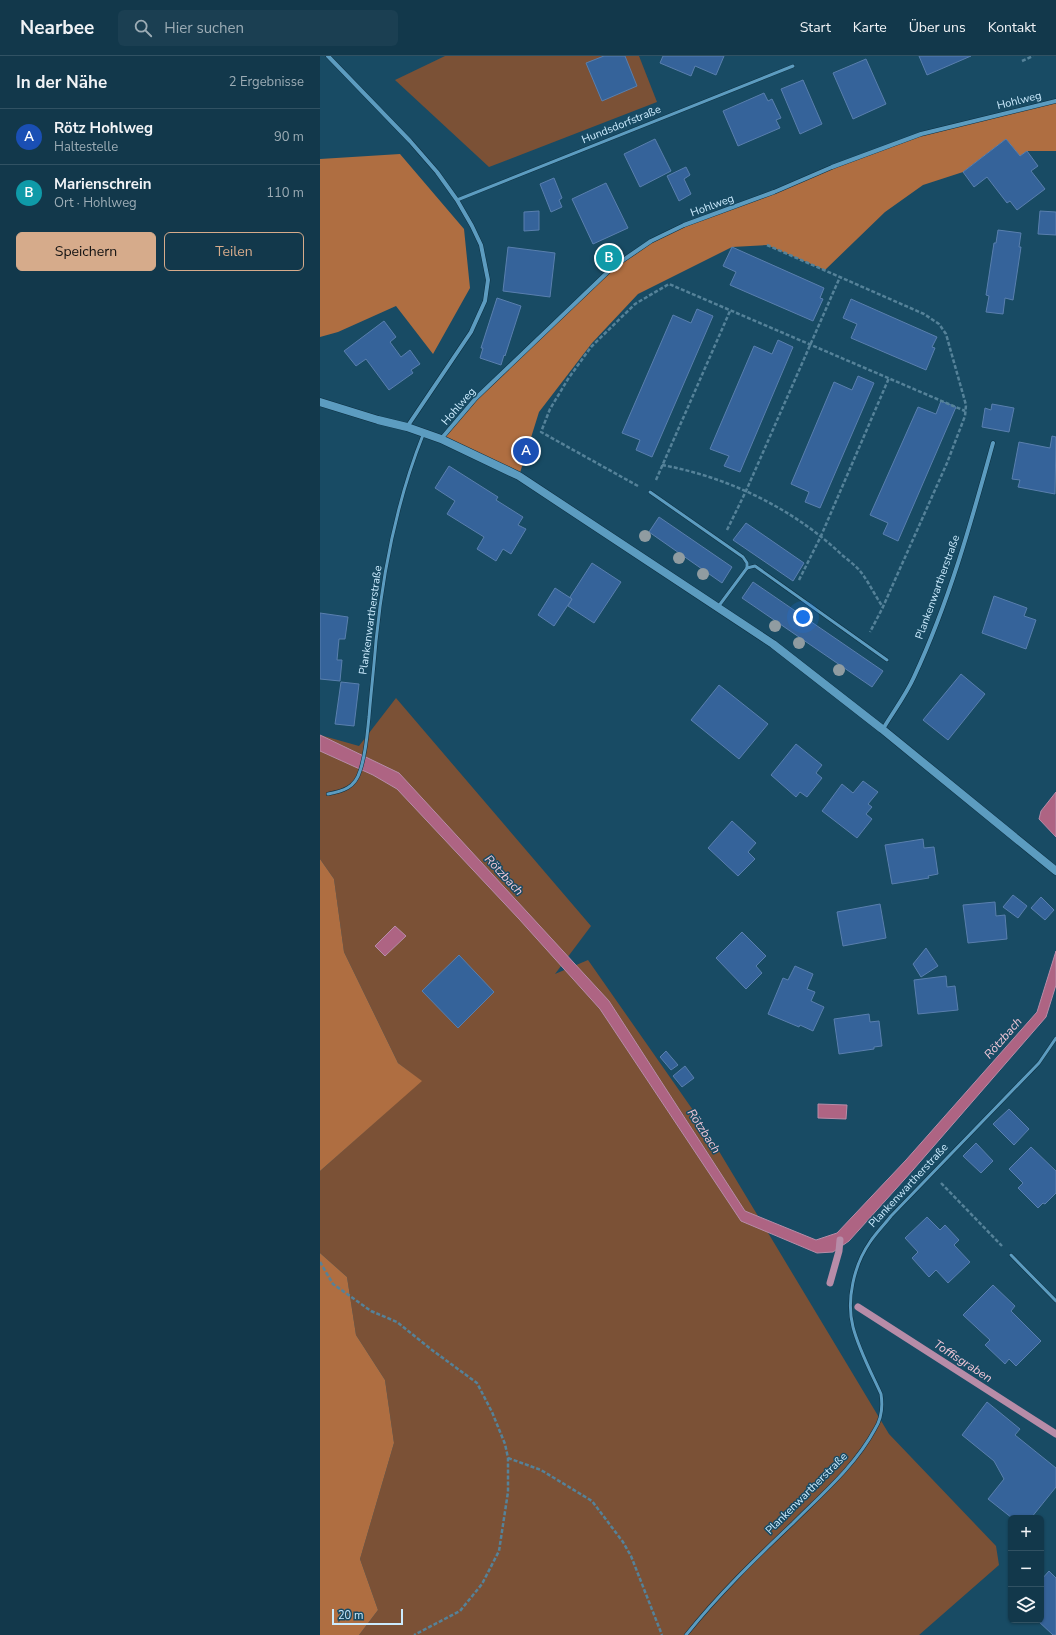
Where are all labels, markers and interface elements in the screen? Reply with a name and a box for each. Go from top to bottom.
search box [118,10,398,46]
text: Nearbee [20,15,94,41]
icon: search [132,17,154,39]
text: Hier suchen [164,18,244,38]
text: Start [800,18,831,37]
text: Karte [853,18,887,37]
text: Über uns [909,18,966,37]
text: Kontakt [988,18,1036,37]
text: In der Nähe [16,71,107,94]
text: 2 Ergebnisse [229,73,304,91]
street label: Hohlweg [995,88,1043,113]
street label: Hundsdorfstraße [579,102,663,147]
text: Rötz Hohlweg [54,118,153,138]
text: A [24,128,34,146]
text: 90 m [274,128,304,146]
text: Haltestelle [54,138,118,156]
text: Marienschrein [54,174,152,194]
text: B [25,184,33,202]
text: 110 m [266,184,304,202]
street label: Hohlweg [688,191,736,220]
text: Ort · Hohlweg [54,194,137,212]
button: Speichern [16,232,156,271]
button: Teilen [164,232,304,271]
pin: B [596,243,622,273]
street label: Hohlweg [438,384,479,428]
pin: A [513,436,539,466]
street label: Plankenwartherstraße [912,533,963,641]
street label: Plankenwartherstraße [355,564,386,676]
your location [793,607,813,627]
water label: Rötzbach [481,851,527,899]
water label: Rötzbach [981,1014,1026,1062]
water label: Rötzbach [684,1106,724,1156]
street label: Plankenwartherstraße [865,1140,952,1231]
water label: Toffisgraben [931,1336,996,1386]
street label: Plankenwartherstraße [762,1449,851,1538]
map controls [1008,1515,1044,1623]
button: + [1008,1515,1044,1551]
button: − [1008,1551,1044,1587]
button: layers [1008,1587,1044,1623]
scale bar [332,1607,403,1626]
text: 20 m [338,1608,363,1623]

